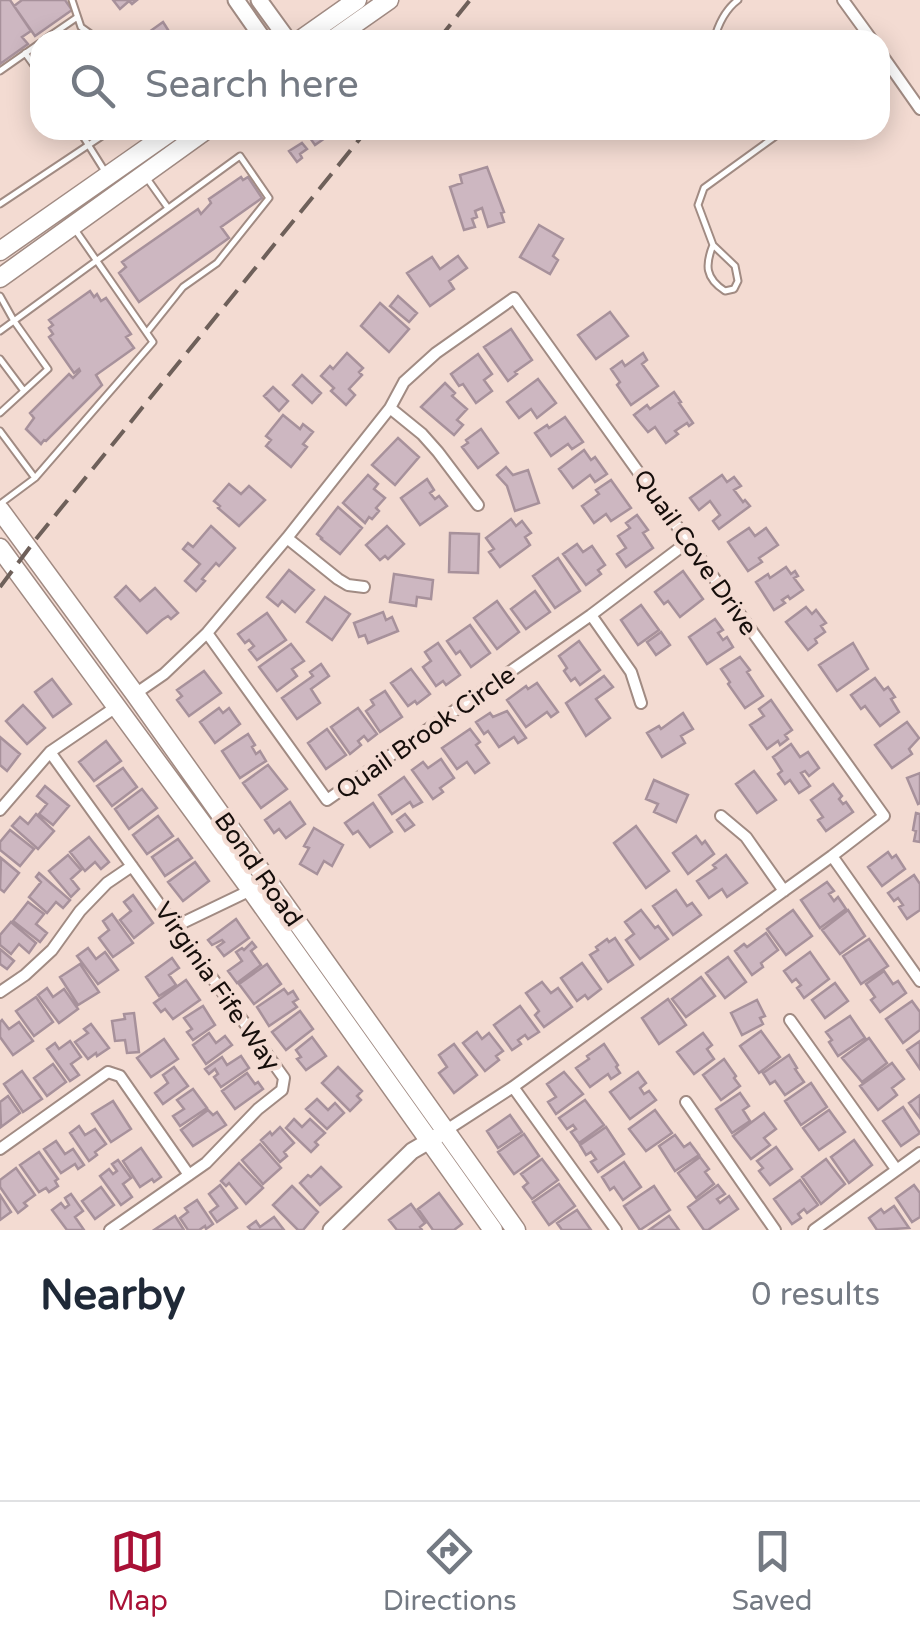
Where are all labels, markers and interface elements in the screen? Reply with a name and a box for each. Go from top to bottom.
search box [30,30,890,140]
icon: search [65,58,120,113]
text: Search here [145,62,359,108]
street label: Quail Cove Drive [627,464,764,641]
street label: Quail Brook Circle [330,660,521,806]
street label: Bond Road [208,807,309,933]
street label: Virginia Fife Way [148,897,286,1077]
text: Nearby [40,1270,185,1321]
text: 0 results [751,1276,880,1314]
tab: Map [107,1524,168,1618]
tab: Directions [383,1524,517,1618]
tab: Saved [732,1524,813,1618]

